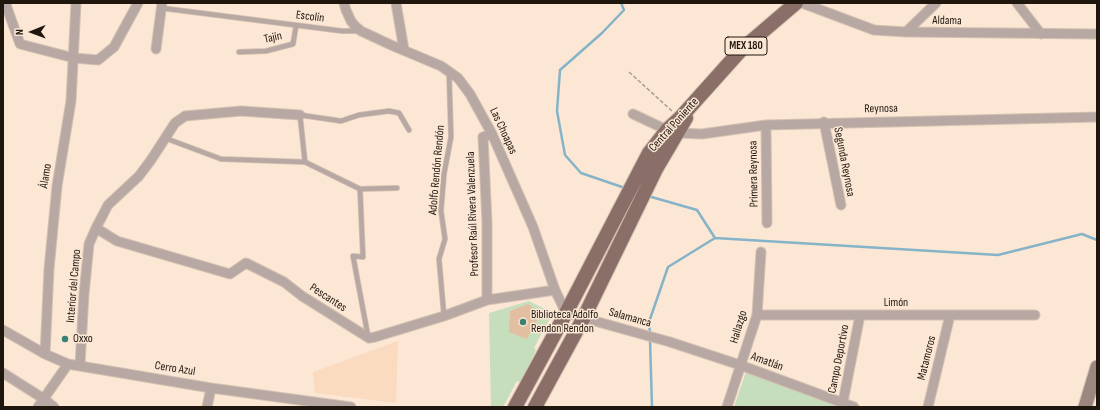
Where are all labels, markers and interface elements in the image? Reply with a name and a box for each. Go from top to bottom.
street label: Escolín [295,8,325,26]
north arrow [12,12,52,52]
street label: Aldama [932,14,962,28]
text: N [13,29,26,35]
street label: Tajín [263,29,283,47]
road number: MEX 180 [725,37,767,55]
street label: Central Poniente [646,95,702,155]
street label: Reynosa [864,102,898,116]
street label: Las Choapas [486,105,520,157]
street label: Adolfo Rendón Rendón [426,124,448,216]
street label: Segunda Reynosa [830,126,858,198]
street label: Primera Reynosa [746,140,762,208]
street label: Profesor Raúl Rivera Valenzuela [464,151,482,277]
street label: Álamo [37,163,55,189]
street label: Interior del Campo [64,249,84,323]
street label: Pescantes [307,281,349,315]
street label: Limón [884,296,908,310]
street label: Salamanca [607,305,653,331]
place label: Biblioteca Adolfo Rendon Rendon [531,308,598,336]
street label: Hallazgo [727,309,751,345]
marker: Biblioteca Adolfo Rendon Rendon [518,317,528,327]
street label: Campo Deportivo [825,324,853,394]
place label: Oxxo [73,332,93,346]
marker: Oxxo [60,334,70,344]
street label: Matamoros [915,334,939,382]
street label: Amatlán [749,350,785,374]
street label: Cerro Azul [154,359,196,379]

